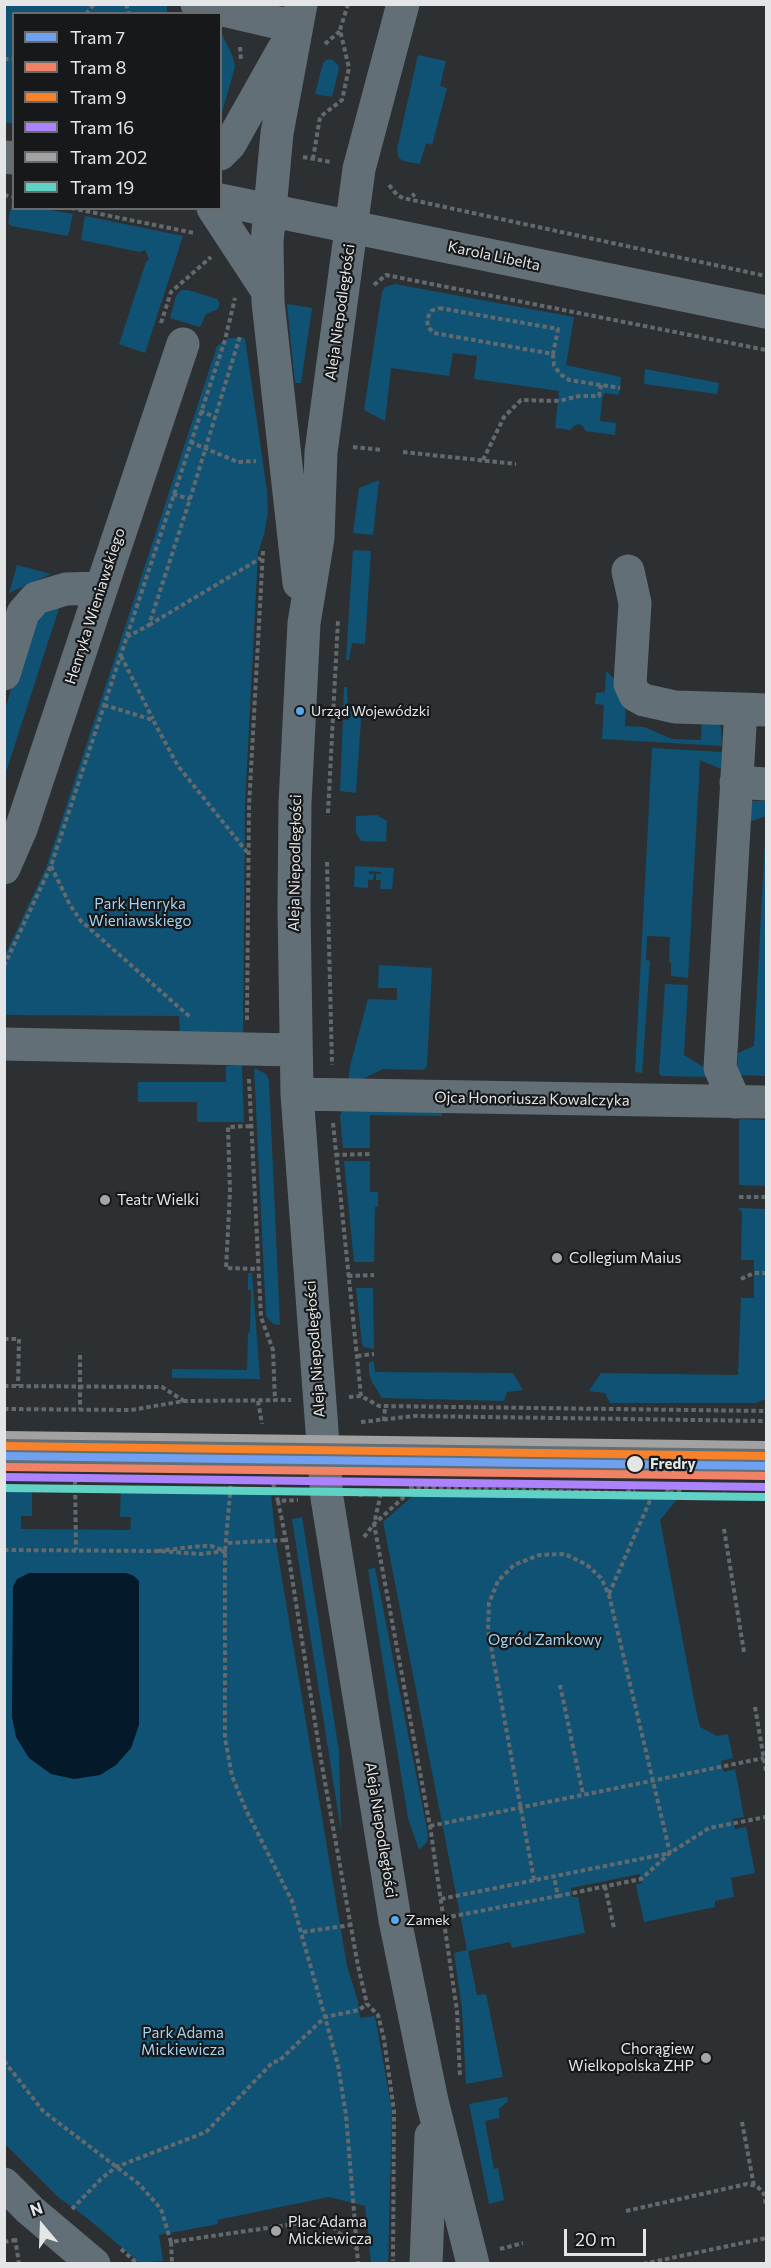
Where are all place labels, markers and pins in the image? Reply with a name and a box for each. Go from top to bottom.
place label: Urząd Wojewódzki [311,703,430,719]
marker: Urząd Wojewódzki [294,705,306,717]
place label: Teatr Wielki [117,1191,199,1209]
marker: Teatr Wielki [98,1193,112,1207]
place label: Collegium Maius [569,1249,681,1267]
marker: Collegium Maius [550,1251,564,1265]
marker: Fredry [625,1454,645,1474]
place label: Fredry [650,1455,696,1473]
place label: Zamek [406,1912,450,1928]
marker: Zamek [389,1914,401,1926]
place label: Chorągiew Wielkopolska ZHP [568,2040,694,2075]
marker: Chorągiew Wielkopolska ZHP [699,2051,713,2065]
place label: Plac Adama Mickiewicza [288,2213,372,2248]
marker: Plac Adama Mickiewicza [269,2224,283,2238]

